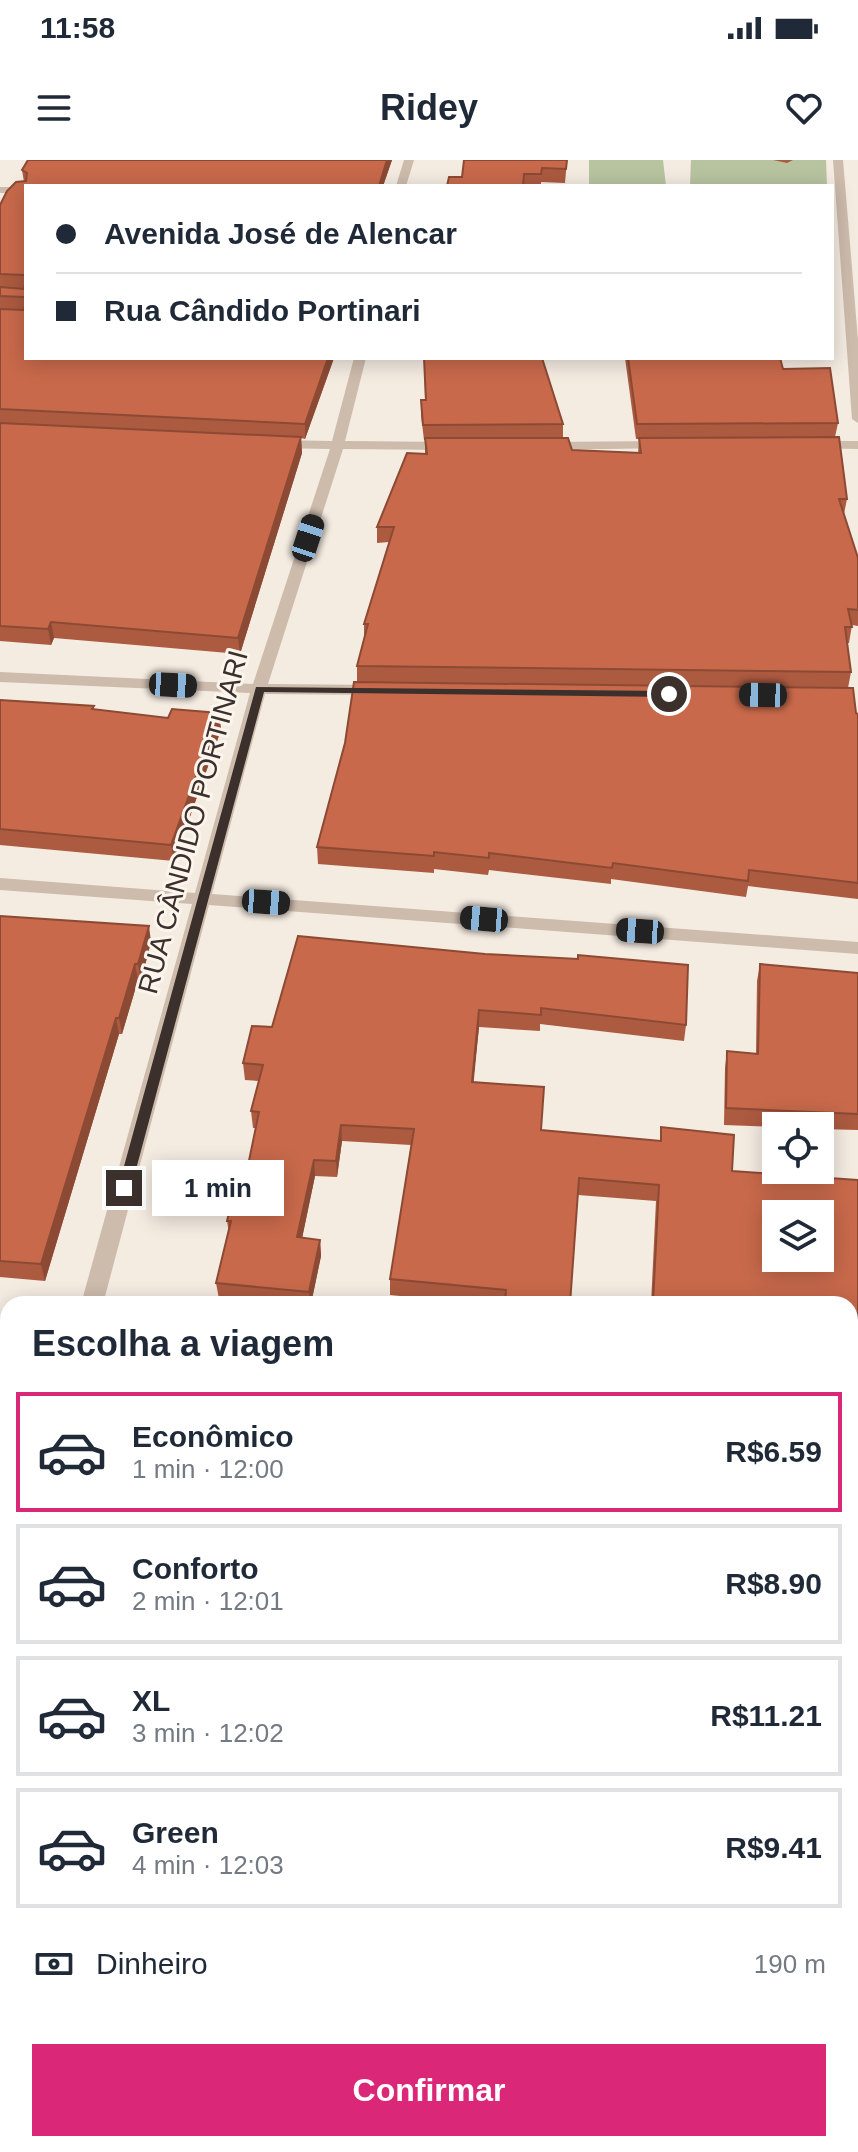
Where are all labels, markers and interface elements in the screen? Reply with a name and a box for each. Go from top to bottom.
text: 11:58 [40,11,115,44]
icon: menu [32,86,76,130]
icon: heart [782,86,826,130]
text: Ridey [380,87,478,128]
text: Avenida José de Alencar [104,217,457,250]
text: Rua Cândido Portinari [104,294,421,327]
car [289,511,327,565]
street label: RUA CÂNDIDO PORTINARI [132,647,254,997]
car [148,672,198,698]
route start [651,676,687,712]
car [739,683,787,707]
car [241,888,291,916]
car [459,905,509,933]
car [615,917,665,945]
map controls [762,1112,834,1272]
button: locate [762,1112,834,1184]
callout: 1 min [152,1160,284,1216]
route end [106,1170,142,1206]
text: 1 min [184,1173,252,1203]
button: layers [762,1200,834,1272]
text: Escolha a viagem [32,1323,334,1364]
icon: car [36,1416,108,1488]
text: Econômico [132,1420,294,1453]
text: R$6.59 [725,1435,822,1468]
text: 1 min · 12:00 [132,1454,284,1484]
icon: car [36,1548,108,1620]
text: Conforto [132,1552,259,1585]
text: R$8.90 [725,1567,822,1600]
text: 2 min · 12:01 [132,1586,284,1616]
icon: car [36,1680,108,1752]
text: XL [132,1684,170,1717]
text: R$11.21 [710,1699,822,1732]
text: 3 min · 12:02 [132,1718,284,1748]
icon: car [36,1812,108,1884]
text: Green [132,1816,219,1849]
text: R$9.41 [725,1831,822,1864]
text: 4 min · 12:03 [132,1850,284,1880]
icon: cash [32,1942,76,1986]
text: Dinheiro [96,1947,208,1980]
text: 190 m [754,1949,826,1979]
button: Confirmar [32,2044,826,2136]

